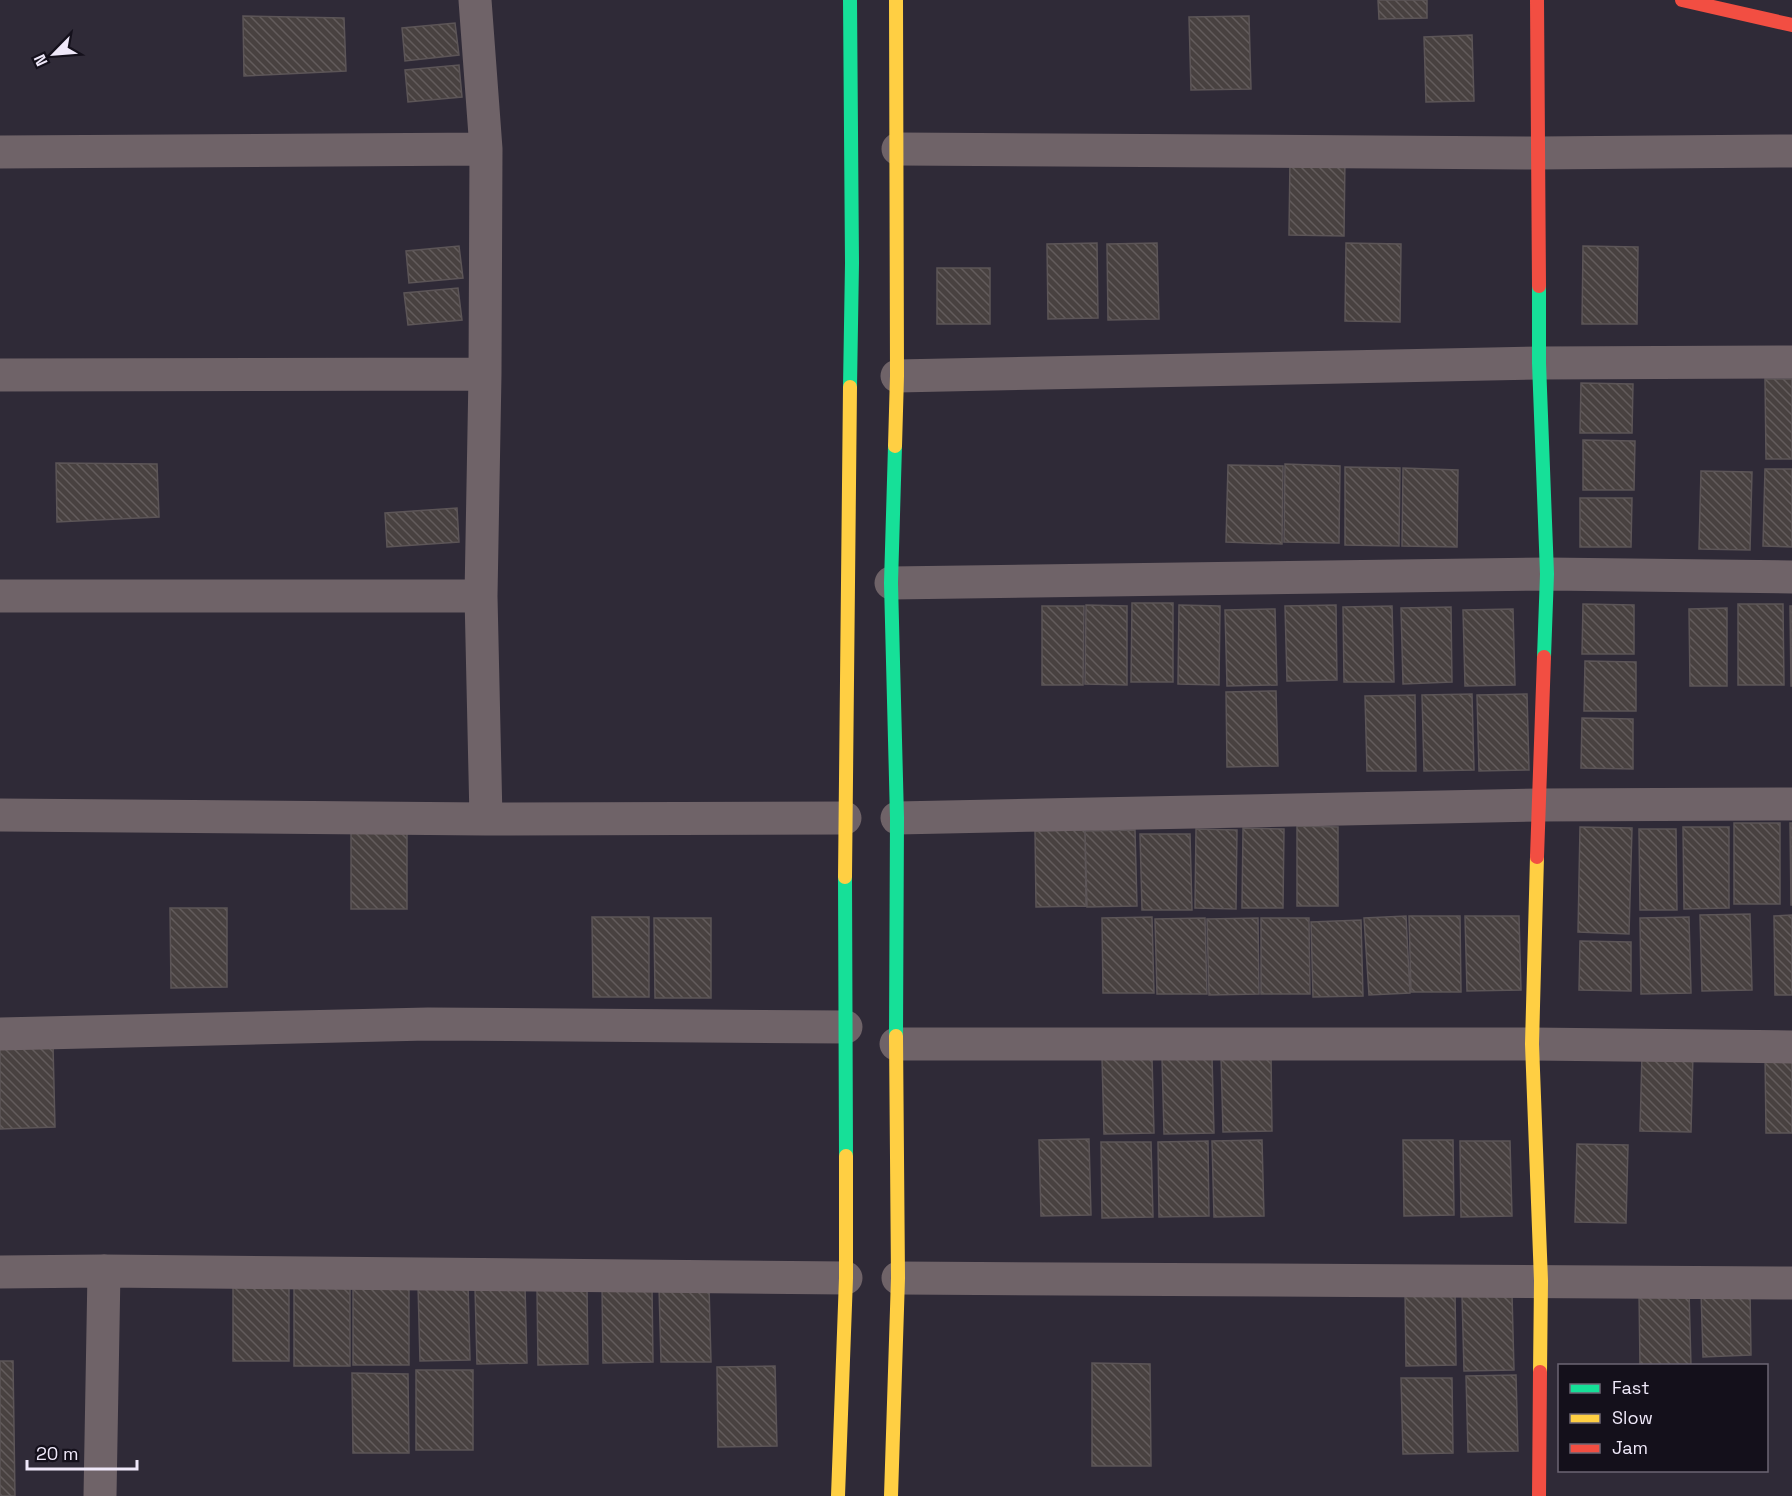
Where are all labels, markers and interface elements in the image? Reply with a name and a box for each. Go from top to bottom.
north arrow [24,24,84,84]
text: N [29,51,53,69]
legend [1558,1364,1768,1472]
text: Fast [1612,1376,1649,1399]
text: Slow [1612,1406,1653,1429]
scale bar [27,1433,136,1471]
text: Jam [1612,1436,1648,1459]
text: 20 m [36,1442,79,1465]

